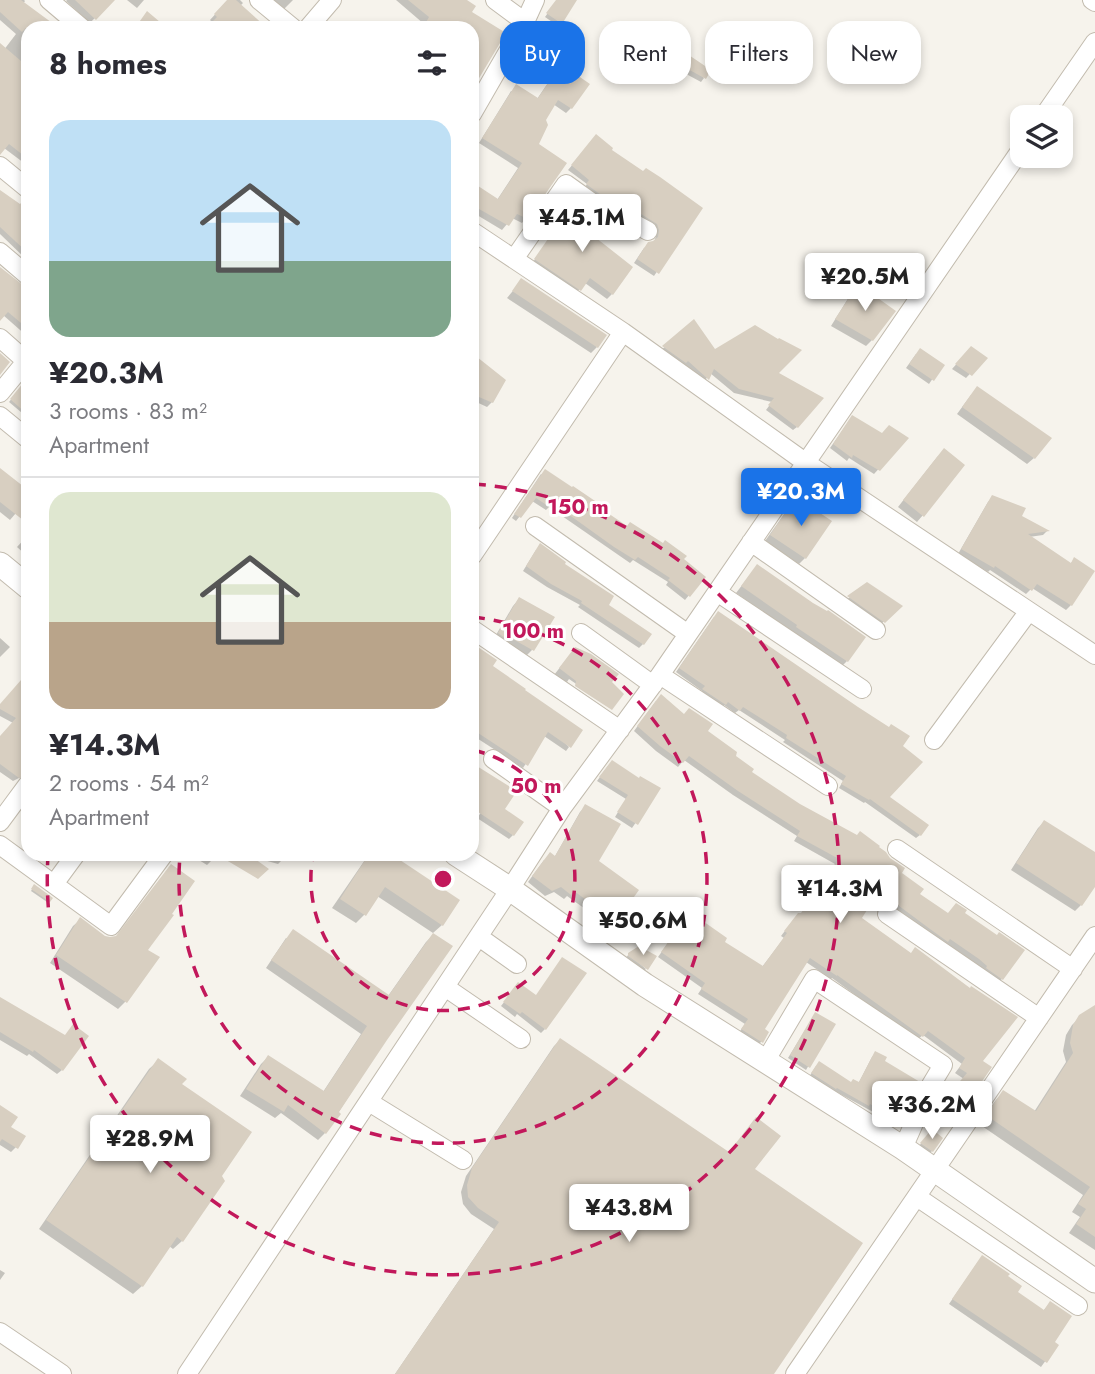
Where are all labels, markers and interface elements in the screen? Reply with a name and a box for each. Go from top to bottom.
chip: Buy [500,21,585,84]
chip: Rent [599,21,691,84]
chip: Filters [705,21,813,84]
chip: New [827,21,921,84]
text: 8 homes [49,42,167,85]
icon: filters [413,44,451,82]
map controls [1010,105,1073,168]
button: layers [1010,105,1073,168]
icon: home [187,165,313,291]
pin: ¥45.1M [525,194,639,254]
text: ¥45.1M [539,200,625,234]
pin: ¥20.5M [808,254,922,313]
text: ¥20.5M [821,259,909,293]
text: ¥20.3M [49,351,164,394]
text: 3 rooms · 83 m² [49,394,207,428]
text: Apartment [49,428,149,462]
pin: ¥20.3M [744,468,858,528]
text: ¥20.3M [757,474,845,508]
text: 150 m [547,492,609,522]
icon: home [187,537,313,663]
text: 100 m [502,616,564,646]
text: ¥14.3M [49,723,160,766]
text: 2 rooms · 54 m² [49,766,209,800]
text: 50 m [511,771,561,801]
text: Apartment [49,800,149,834]
pin: ¥14.3M [783,866,897,925]
centre of rings [431,867,455,891]
text: ¥14.3M [797,871,883,905]
pin: ¥50.6M [586,898,700,957]
text: ¥50.6M [599,903,687,937]
pin: ¥36.2M [875,1082,989,1141]
text: ¥36.2M [888,1087,976,1121]
pin: ¥28.9M [93,1116,207,1175]
text: ¥28.9M [106,1121,194,1155]
pin: ¥43.8M [572,1184,686,1244]
text: ¥43.8M [585,1190,673,1224]

